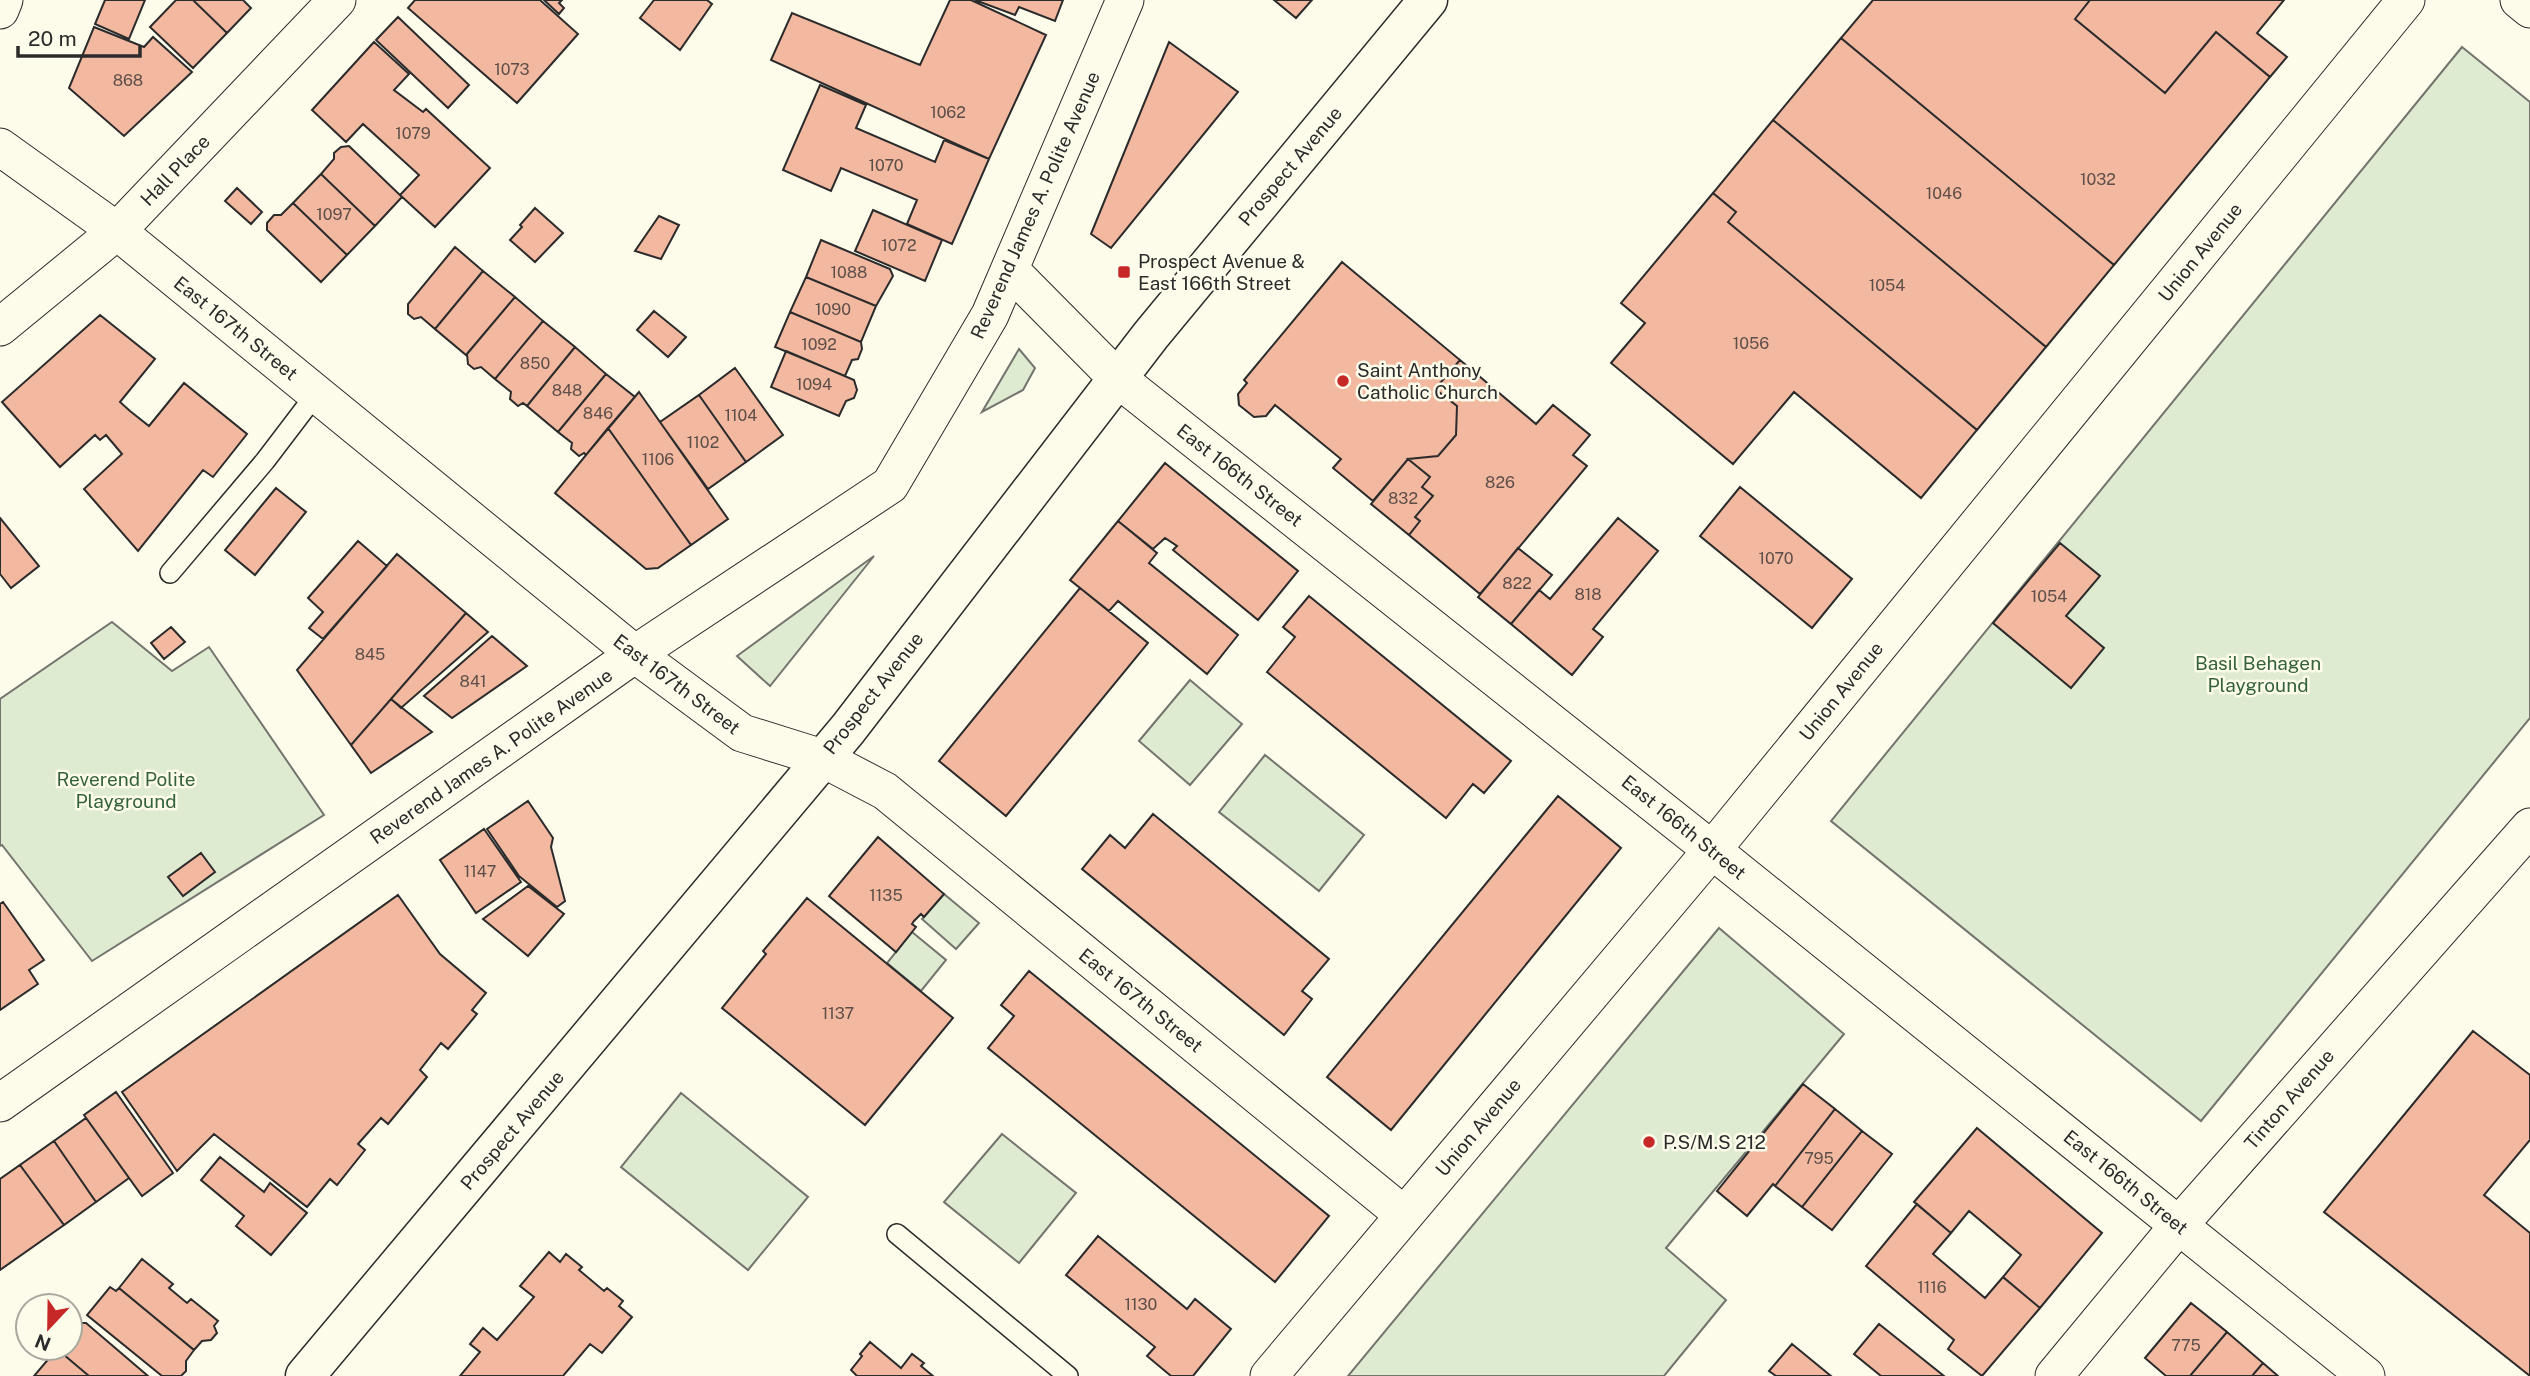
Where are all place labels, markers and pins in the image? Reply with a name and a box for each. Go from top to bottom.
place label: Prospect Avenue & East 166th Street [1138,250,1305,294]
marker: Prospect Avenue & East 166th Street [1116,264,1132,280]
place label: Saint Anthony Catholic Church [1357,359,1498,403]
marker: Saint Anthony Catholic Church [1335,373,1351,389]
place label: P.S/M.S 212 [1663,1131,1766,1153]
marker: P.S/M.S 212 [1641,1134,1657,1150]

